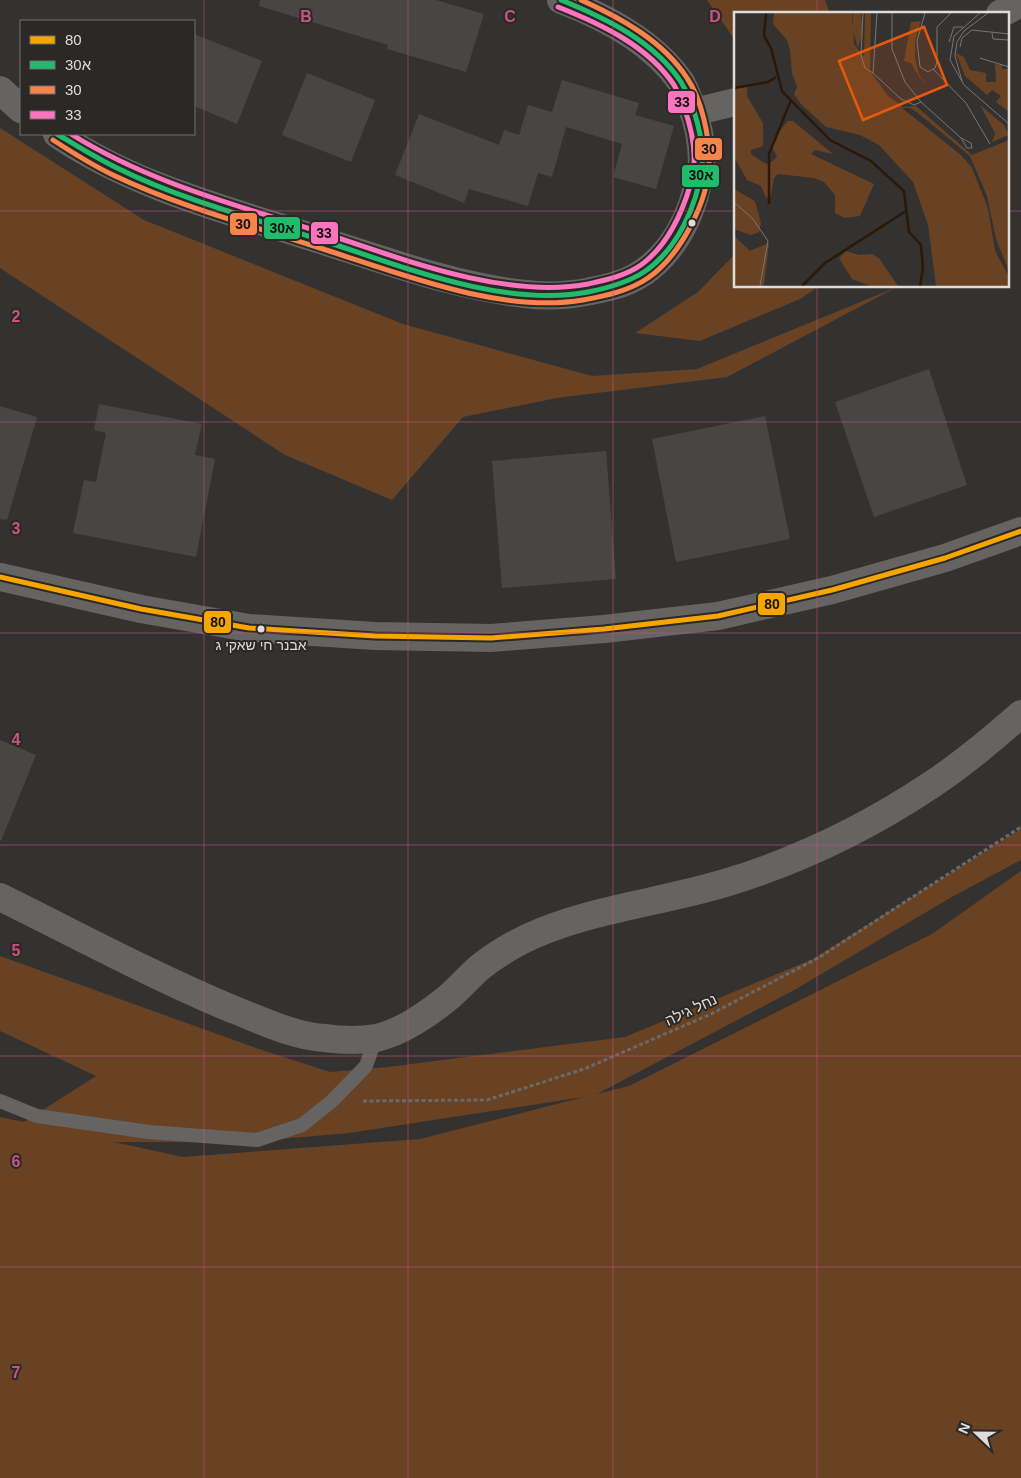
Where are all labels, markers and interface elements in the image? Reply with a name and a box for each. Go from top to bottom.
text: B [300,8,312,25]
text: C [504,8,516,25]
text: D [709,8,721,25]
inset map [734,12,1008,288]
legend [20,20,195,135]
text: 80 [65,31,82,48]
text: 30א [65,56,92,73]
text: 30 [65,81,82,98]
line badge: 33 [667,90,696,114]
text: 33 [674,94,690,110]
text: 33 [65,106,82,123]
line badge: 30 [694,137,723,161]
text: 30 [701,141,717,157]
line badge: 30א [681,164,720,188]
text: 30א [688,167,714,183]
line badge: 30 [229,212,258,236]
text: 30 [235,216,251,232]
line badge: 30א [263,216,301,240]
unlabelled marker [687,218,697,228]
text: 30א [269,220,295,236]
line badge: 33 [310,221,339,245]
text: 33 [316,225,332,241]
text: 2 [12,308,21,325]
text: 3 [12,520,21,537]
line badge: 80 [757,592,786,616]
text: 80 [764,596,780,612]
line badge: 80 [203,610,232,634]
text: 80 [210,614,226,630]
marker: אבנר חי שאקי ג [256,624,266,634]
place label: אבנר חי שאקי ג [215,637,307,653]
text: 4 [12,731,21,748]
text: 5 [12,942,21,959]
street label: נחל גילה [662,990,719,1029]
text: 6 [12,1153,21,1170]
text: 7 [12,1364,21,1381]
north arrow [951,1408,1001,1458]
text: N [955,1420,973,1436]

